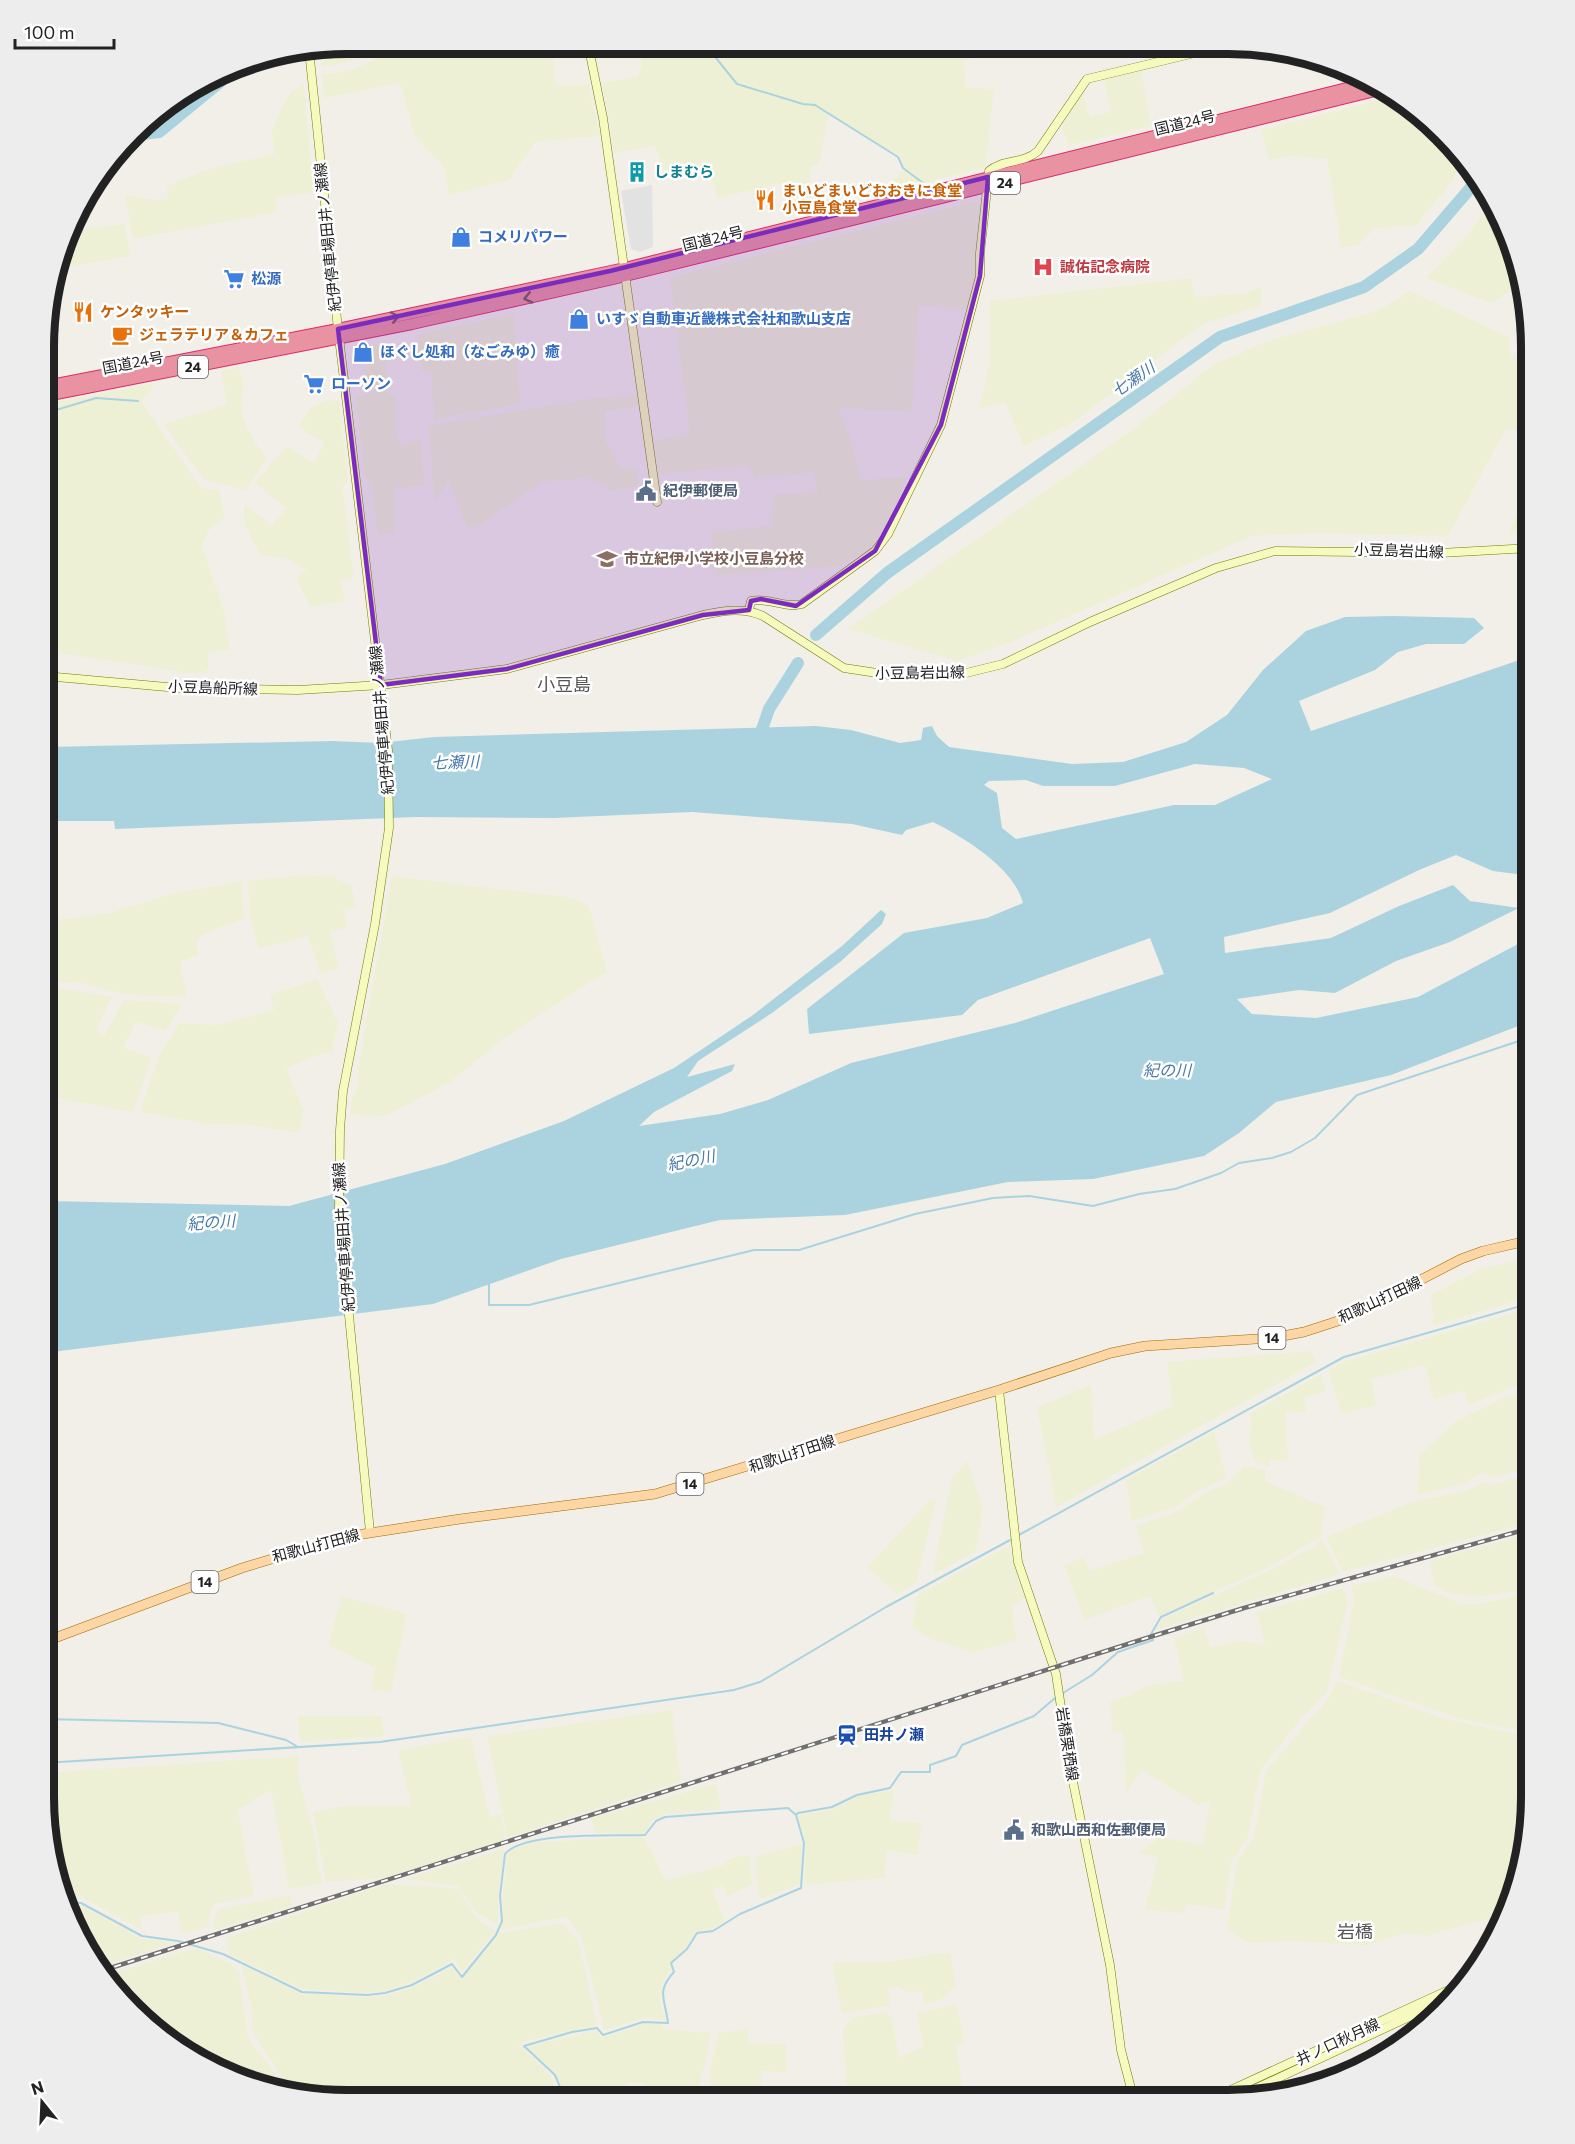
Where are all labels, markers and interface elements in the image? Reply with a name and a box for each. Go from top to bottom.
scale bar [15,12,114,50]
text: 100 m [24,21,74,43]
street label: 国道24号 [1152,106,1217,138]
building icon: しまむら [625,160,649,184]
street label: 紀伊停車場田井ノ瀬線 [310,162,344,313]
place label: しまむら [654,162,714,180]
road number: 24 [990,172,1020,194]
place label: まいどまいどおおきに食堂 小豆島食堂 [782,181,962,216]
restaurant icon: まいどまいどおおきに食堂 小豆島食堂 [753,188,777,212]
street label: 国道24号 [680,222,745,254]
shop icon: コメリパワー [449,225,473,249]
place label: コメリパワー [478,227,568,245]
hospital icon: 誠佑記念病院 [1031,255,1055,279]
place label: 誠佑記念病院 [1060,257,1150,275]
supermarket icon: 松源 [222,267,246,291]
place label: 松源 [251,269,282,287]
one-way arrow [523,291,533,304]
restaurant icon: ケンタッキー [71,300,95,324]
place label: ケンタッキー [100,302,190,320]
shop icon: いすゞ自動車近畿株式会社和歌山支店 [567,307,591,331]
place label: いすゞ自動車近畿株式会社和歌山支店 [596,309,851,327]
one-way arrow [390,311,400,324]
cafe icon: ジェラテリア＆カフェ [110,323,134,347]
place label: ジェラテリア＆カフェ [139,325,289,343]
shop icon: ほぐし処和（なごみゆ）癒 [351,340,375,364]
place label: ほぐし処和（なごみゆ）癒 [380,342,560,360]
street label: 国道24号 [101,347,165,377]
road number: 24 [178,356,208,378]
water label: 七瀬川 [1108,356,1159,400]
supermarket icon: ローソン [302,372,326,396]
place label: ローソン [331,374,391,392]
public building icon: 紀伊郵便局 [634,479,658,503]
place label: 紀伊郵便局 [663,481,738,499]
street label: 小豆島岩出線 [1354,539,1444,561]
school or university icon: 市立紀伊小学校小豆島分校 [595,547,619,571]
place label: 市立紀伊小学校小豆島分校 [624,549,804,567]
street label: 紀伊停車場田井ノ瀬線 [366,645,397,796]
street label: 小豆島岩出線 [875,662,965,682]
district label: 小豆島 [537,673,591,695]
street label: 小豆島船所線 [168,676,258,698]
water label: 七瀬川 [431,751,481,772]
water label: 紀の川 [1143,1060,1193,1079]
water label: 紀の川 [666,1145,718,1173]
street label: 紀伊停車場田井ノ瀬線 [329,1162,357,1313]
water label: 紀の川 [186,1210,238,1233]
street label: 和歌山打田線 [1335,1272,1424,1326]
road number: 14 [1258,1327,1286,1349]
street label: 和歌山打田線 [746,1431,837,1476]
road number: 14 [676,1473,704,1495]
street label: 和歌山打田線 [270,1525,362,1565]
road number: 14 [192,1571,218,1593]
street label: 岩橋栗栖線 [1053,1705,1083,1782]
station icon: 田井ノ瀬 [835,1723,859,1747]
place label: 田井ノ瀬 [864,1725,924,1743]
public building icon: 和歌山西和佐郵便局 [1002,1818,1026,1842]
place label: 和歌山西和佐郵便局 [1031,1820,1166,1838]
district label: 岩橋 [1337,1920,1373,1942]
street label: 井ノ口秋月線 [1293,2014,1382,2068]
north arrow [12,2072,72,2132]
text: N [29,2076,46,2098]

